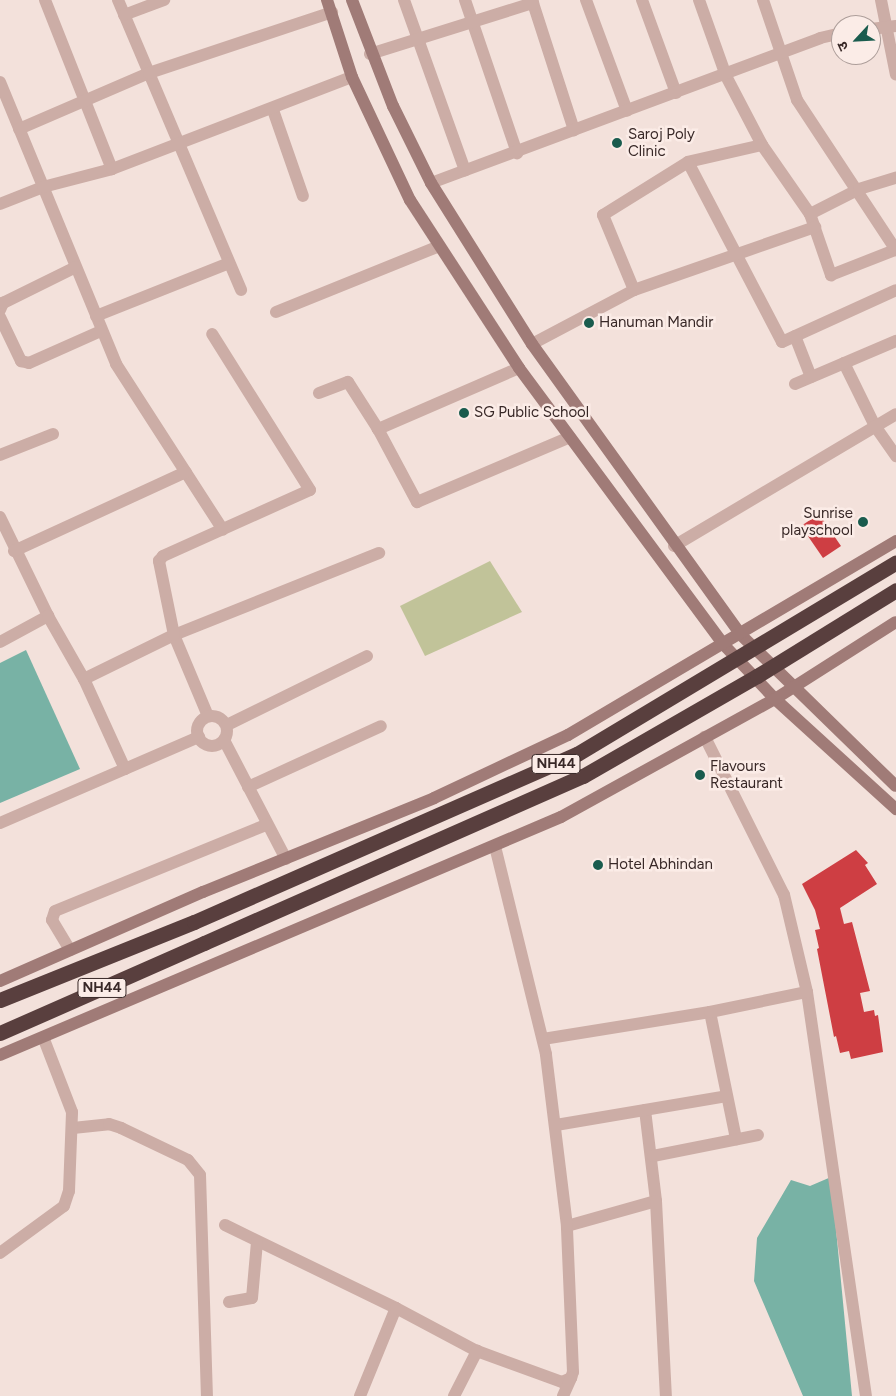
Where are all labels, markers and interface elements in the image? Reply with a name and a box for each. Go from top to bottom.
north arrow [831,15,881,65]
text: उ [833,39,852,53]
place label: Saroj Poly Clinic [628,125,695,160]
marker: Saroj Poly Clinic [610,136,624,150]
place label: Hanuman Mandir [599,314,713,332]
marker: Hanuman Mandir [583,317,595,329]
place label: SG Public School [474,404,589,422]
marker: SG Public School [458,407,470,419]
place label: Sunrise playschool [781,504,853,539]
marker: Sunrise playschool [857,516,869,528]
road number: NH44 [531,752,581,776]
place label: Flavours Restaurant [710,757,783,792]
marker: Flavours Restaurant [694,769,706,781]
place label: Hotel Abhindan [608,856,713,874]
marker: Hotel Abhindan [592,859,604,871]
road number: NH44 [77,976,127,1000]

